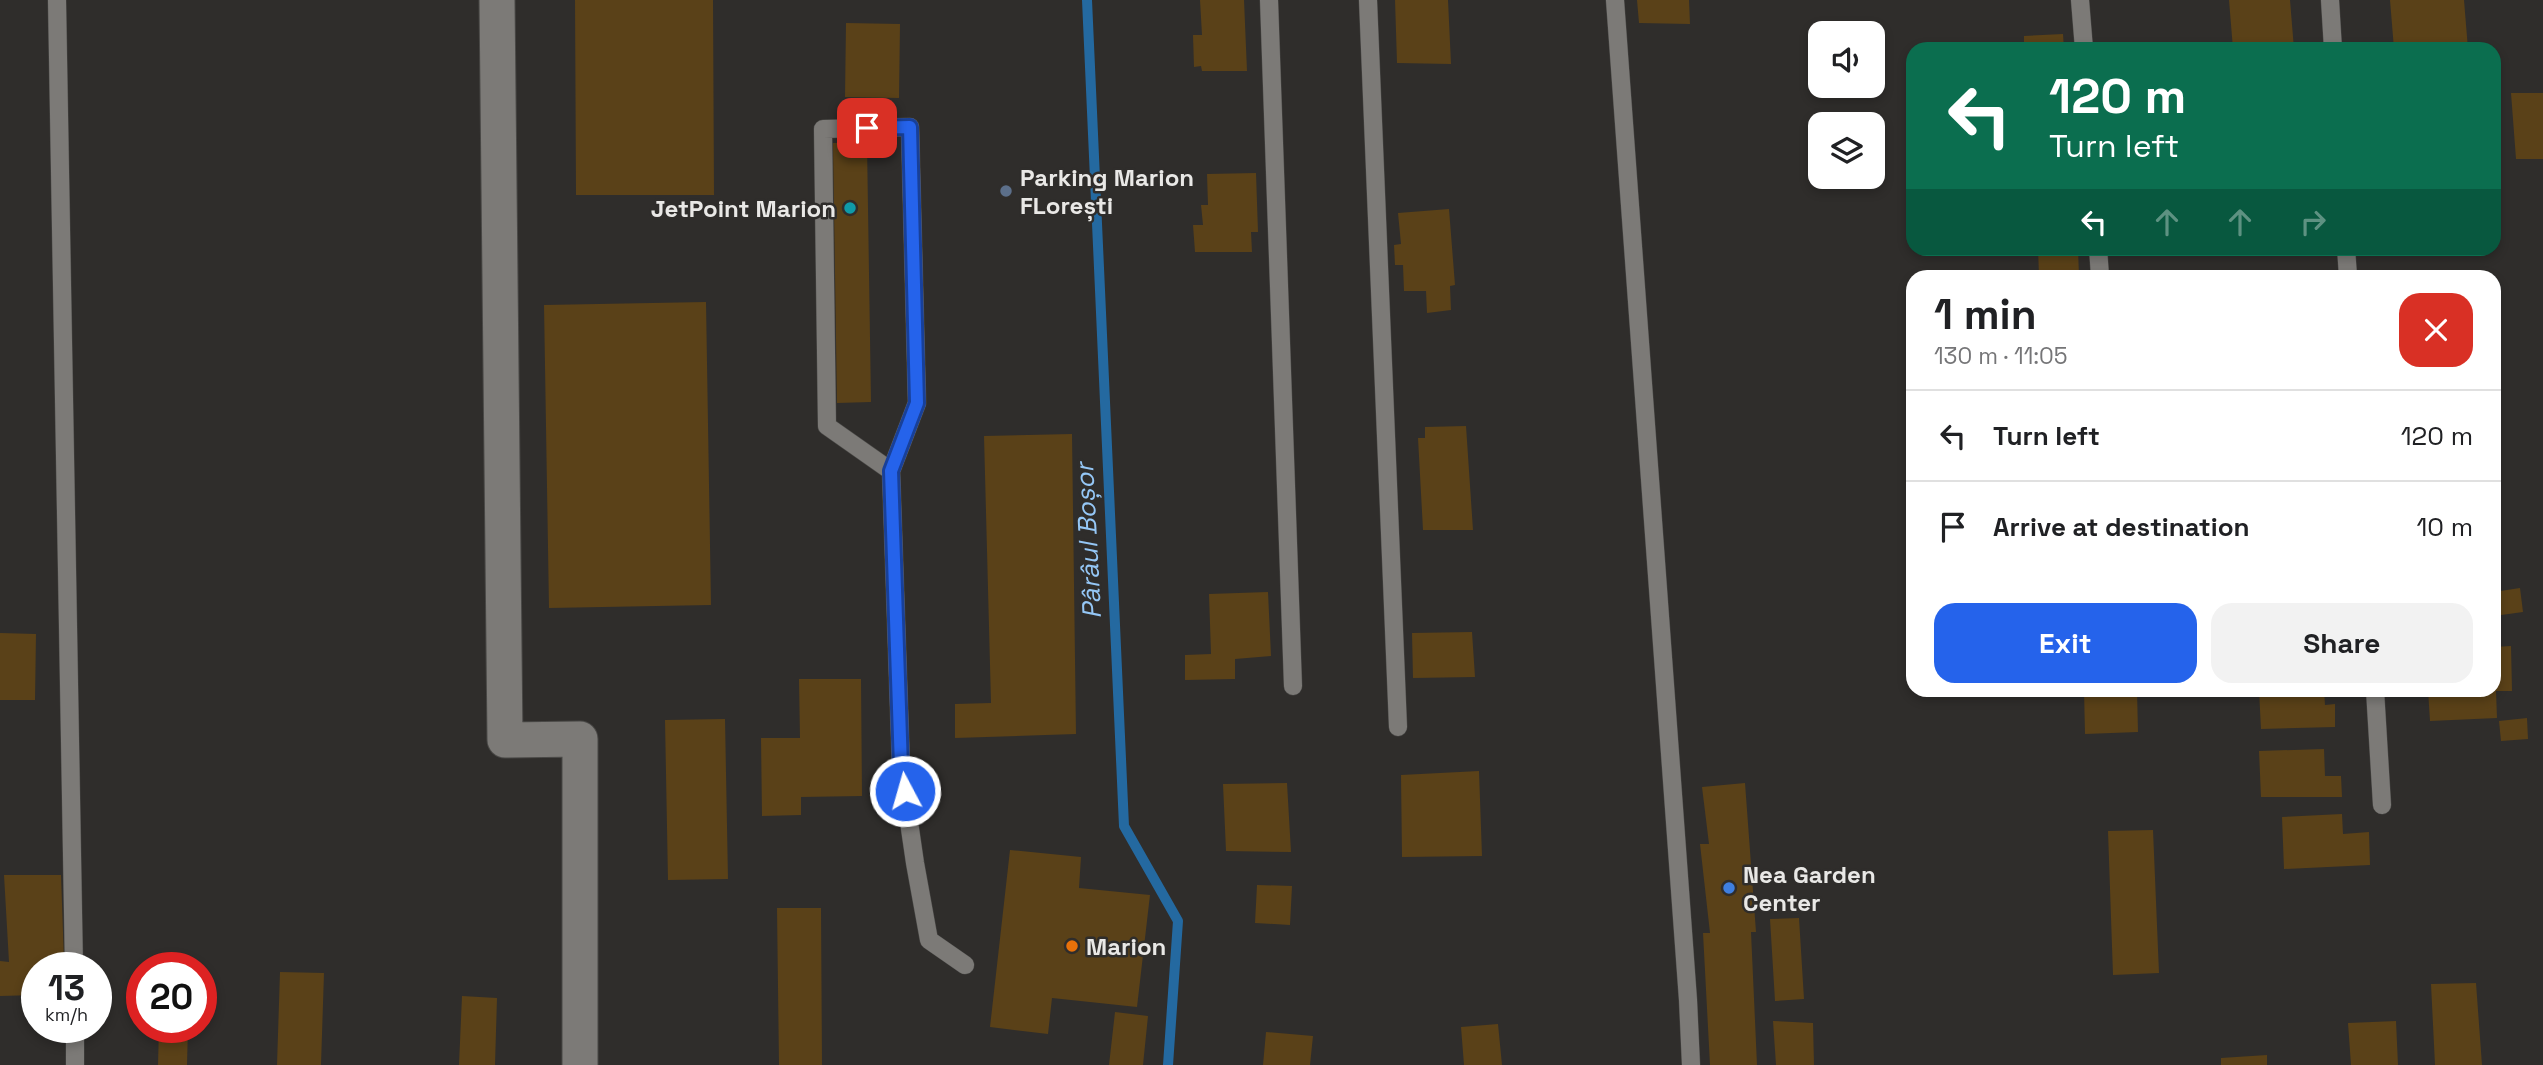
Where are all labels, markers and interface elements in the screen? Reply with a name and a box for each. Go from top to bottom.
map controls [1808,21,1885,189]
button: sound [1808,21,1885,98]
text: 120 m [2049,65,2186,127]
icon: left [1934,70,2025,161]
pin [837,98,897,158]
icon: arrive [848,109,886,147]
button: layers [1808,112,1885,189]
text: Turn left [2049,126,2179,166]
place label: Parking Marion FLorești [1020,162,1194,222]
marker: Parking Marion FLorești [998,183,1014,199]
place label: JetPoint Marion [651,193,836,224]
marker: JetPoint Marion [842,200,858,216]
icon: left [2075,203,2113,241]
icon: ahead [2148,203,2186,241]
icon: ahead [2221,203,2259,241]
icon: right [2294,203,2332,241]
text: 1 min [1934,288,2037,341]
button: close [2399,293,2473,367]
text: 130 m · 11:05 [1934,341,2068,371]
icon: left [1934,417,1972,455]
text: Turn left [1993,419,2100,453]
text: 120 m [2401,419,2473,453]
water label: Pârâul Boșor [1067,459,1109,620]
icon: arrive [1934,508,1972,546]
text: Arrive at destination [1993,510,2250,544]
text: 10 m [2416,510,2473,544]
button: Exit [1934,603,2197,683]
button: Share [2211,603,2473,683]
position arrow [868,754,942,828]
place label: Nea Garden Center [1743,859,1876,918]
marker: Nea Garden Center [1721,880,1737,896]
place label: Marion [1086,931,1166,962]
marker: Marion [1064,938,1080,954]
speed limit sign: 20 [126,952,217,1043]
text: 13 [48,966,85,1010]
text: km/h [45,1003,88,1026]

